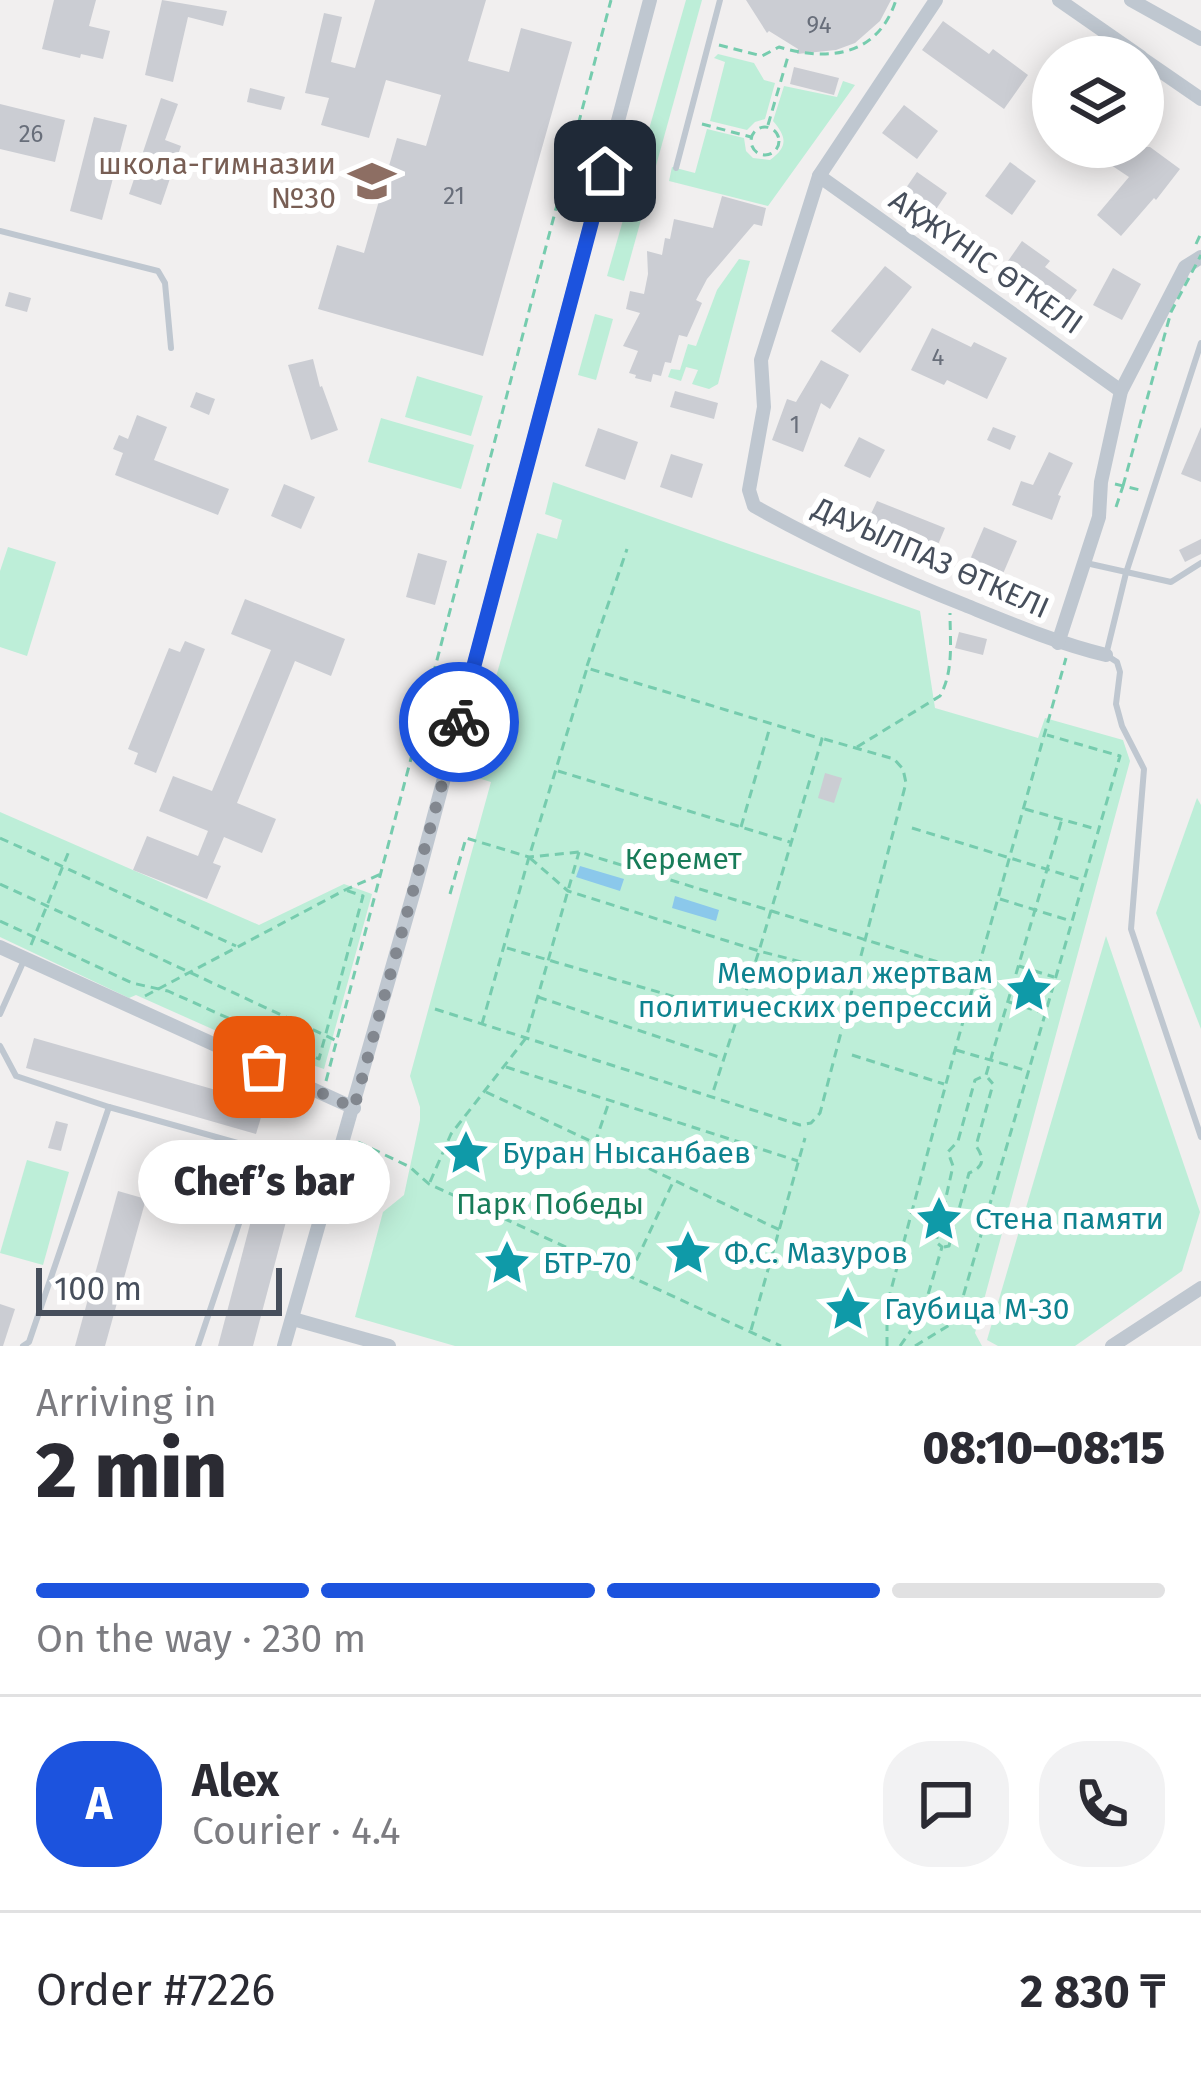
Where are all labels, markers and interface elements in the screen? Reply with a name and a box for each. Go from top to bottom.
house number: 94 [806,11,832,39]
map controls [1032,36,1164,168]
button: layers [1032,36,1164,168]
house number: 26 [19,120,43,148]
pin [554,120,656,222]
icon: home [572,138,638,204]
place label: школа-гимназии №30 [98,146,336,216]
school or university icon: школа-гимназии №30 [347,156,397,206]
house number: 21 [443,182,465,210]
street label: АҚЖҮНІС ӨТКЕЛІ [882,182,1090,342]
house number: 4 [932,343,945,371]
house number: 1 [790,411,800,439]
street label: ДАУЫЛПАЗ ӨТКЕЛІ [807,489,1054,626]
courier [399,662,519,782]
icon: bike [426,689,492,755]
park label: Керемет [624,841,742,877]
place label: Мемориал жертвам политических репрессий [638,955,993,1025]
place icon: Мемориал жертвам политических репрессий [1004,965,1054,1015]
pin [213,1016,315,1118]
icon: bag [231,1034,297,1100]
place icon: Буран Нысанбаев [441,1128,491,1178]
place label: Буран Нысанбаев [502,1135,751,1171]
callout: Chef’s bar [138,1139,390,1223]
text: Chef’s bar [174,1159,354,1205]
park label: Парк Победы [456,1186,644,1222]
place icon: Стена памяти [914,1194,964,1244]
place label: Стена памяти [975,1201,1164,1237]
place icon: Ф.С. Мазуров [663,1228,713,1278]
place label: Ф.С. Мазуров [724,1235,908,1271]
place icon: БТР-70 [482,1238,532,1288]
place label: БТР-70 [543,1245,632,1281]
scale bar [36,1262,282,1315]
text: 100 m [54,1269,142,1309]
place icon: Гаубица М-30 [823,1284,873,1334]
place label: Гаубица М-30 [884,1291,1069,1327]
text: Arriving in [36,1380,217,1426]
text: 08:10–08:15 [922,1421,1165,1475]
text: 2 min [36,1424,227,1518]
text: On the way · 230 m [36,1616,366,1662]
button: chat [883,1741,1009,1867]
button: phone [1039,1741,1165,1867]
text: Alex [192,1754,279,1808]
text: A [86,1777,112,1831]
text: Courier · 4.4 [192,1808,401,1854]
text: Order #7226 [36,1963,275,2017]
text: 2 830 ₸ [1020,1965,1165,2019]

